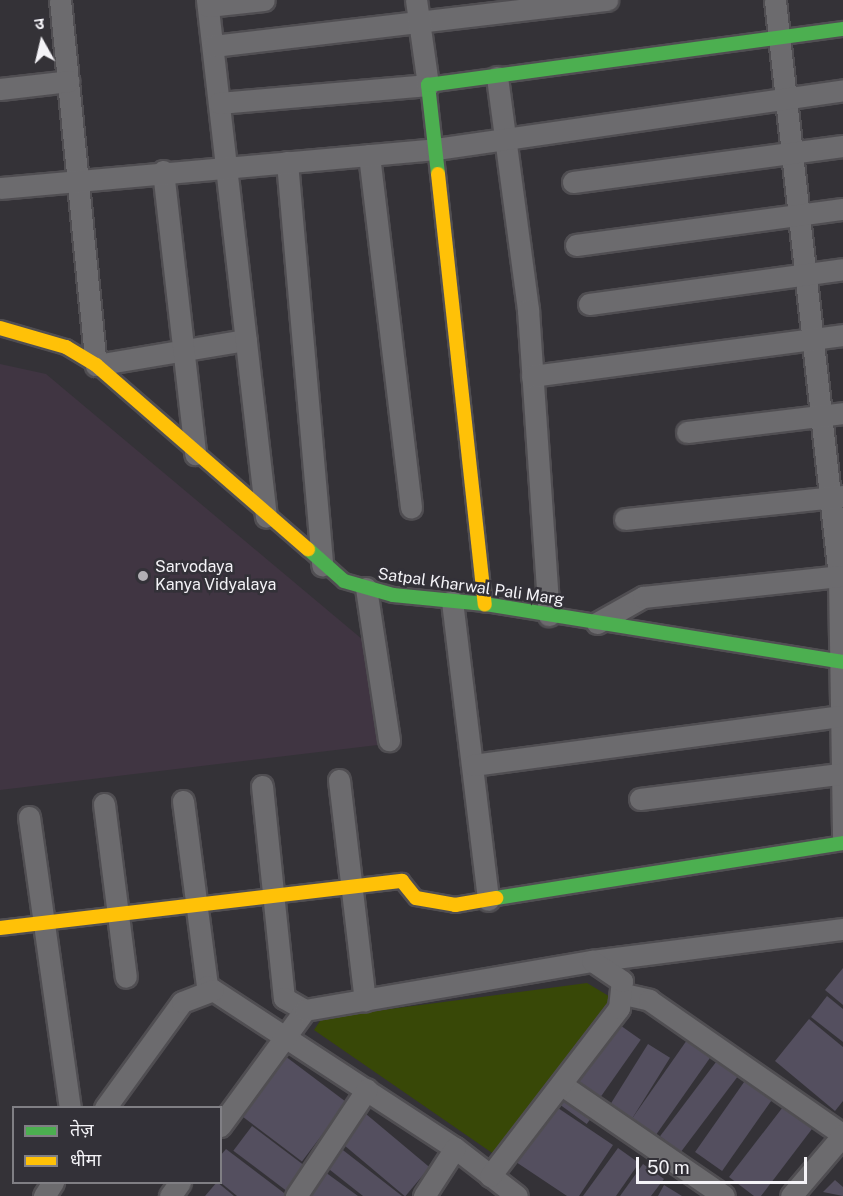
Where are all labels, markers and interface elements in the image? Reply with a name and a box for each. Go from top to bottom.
north arrow [12,12,72,72]
text: उ [33,14,45,34]
place label: Sarvodaya Kanya Vidyalaya [155,557,277,595]
street label: Satpal Kharwal Pali Marg [377,564,565,610]
marker: Sarvodaya Kanya Vidyalaya [136,569,150,583]
legend [12,1106,222,1184]
text: तेज़ [70,1119,94,1140]
scale bar [639,1145,810,1183]
text: धीमा [70,1149,101,1170]
text: 50 m [647,1157,690,1178]

